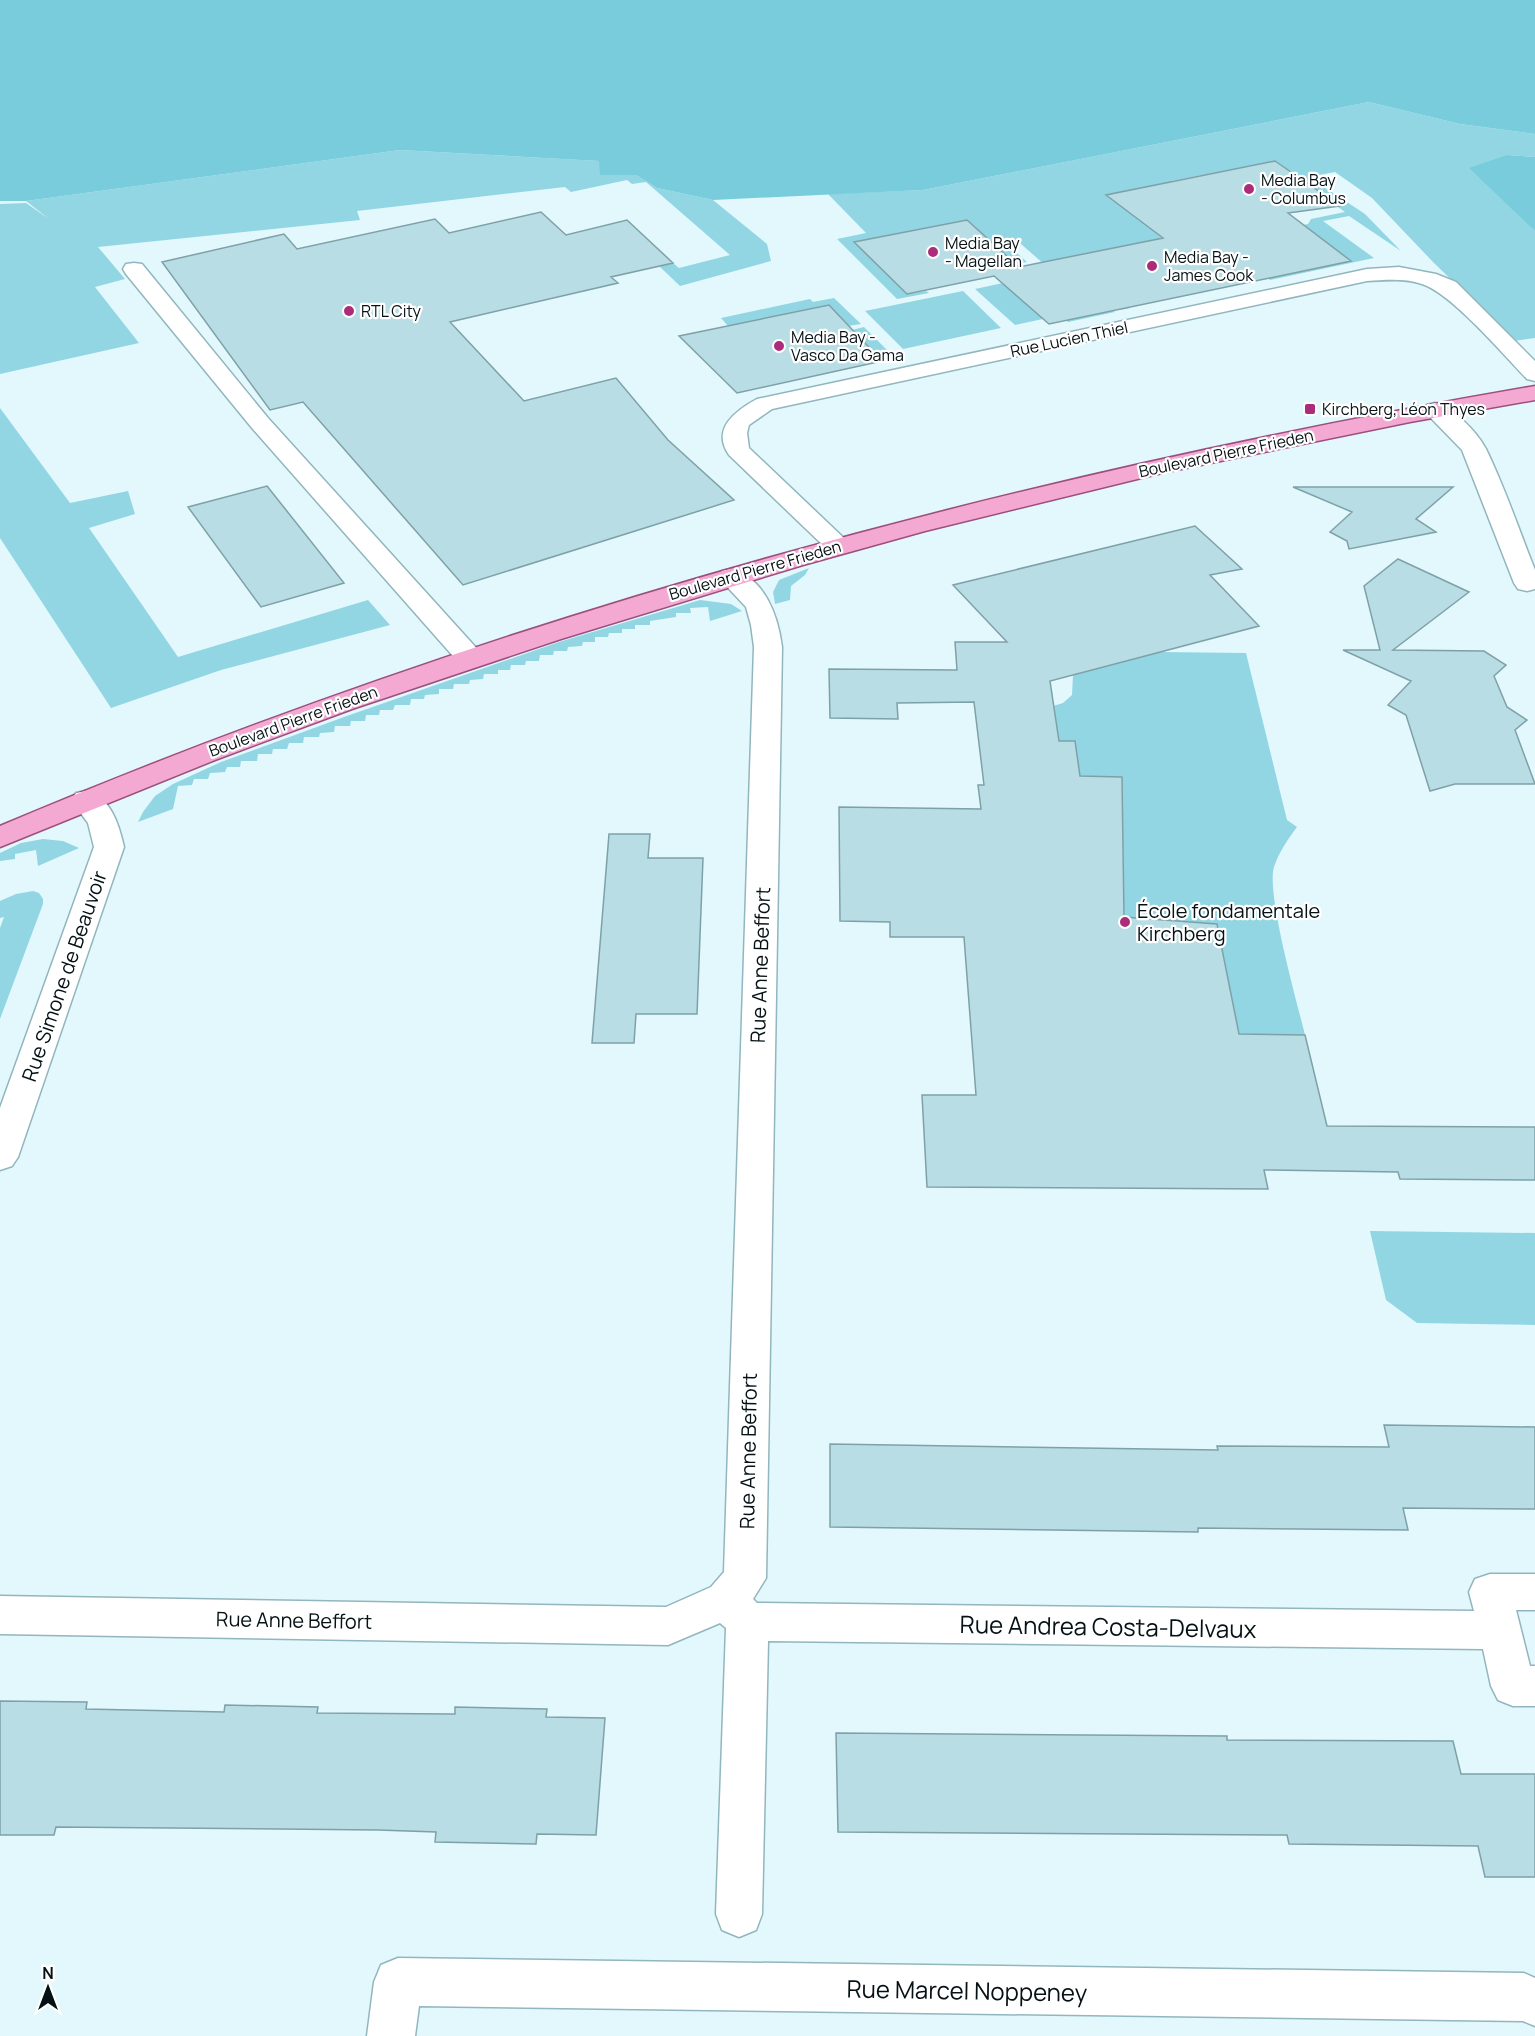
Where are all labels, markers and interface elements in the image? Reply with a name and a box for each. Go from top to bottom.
place label: Media Bay - Columbus [1261,169,1346,209]
marker: Media Bay - Columbus [1242,182,1256,196]
place label: Media Bay - Magellan [945,232,1022,272]
marker: Media Bay - Magellan [926,245,940,259]
place label: Media Bay - James Cook [1164,246,1254,286]
marker: Media Bay - James Cook [1145,259,1159,273]
place label: RTL City [361,300,422,322]
marker: RTL City [342,304,356,318]
street label: Rue Lucien Thiel [1008,316,1130,362]
place label: Media Bay - Vasco Da Gama [791,326,904,366]
marker: Media Bay - Vasco Da Gama [772,339,786,353]
place label: Kirchberg, Léon Thyes [1322,398,1485,420]
marker: Kirchberg, Léon Thyes [1303,402,1317,416]
street label: Boulevard Pierre Frieden [1137,424,1315,482]
street label: Boulevard Pierre Frieden [666,535,844,605]
street label: Boulevard Pierre Frieden [206,680,380,762]
street label: Rue Simone de Beauvoir [15,867,113,1085]
street label: Rue Anne Beffort [744,887,776,1043]
place label: École fondamentale Kirchberg [1137,897,1320,947]
marker: École fondamentale Kirchberg [1118,915,1132,929]
street label: Rue Anne Beffort [733,1373,763,1529]
street label: Rue Anne Beffort [216,1605,372,1635]
street label: Rue Andrea Costa-Delvaux [959,1607,1257,1645]
north arrow [18,1958,78,2018]
text: N [42,1962,54,1984]
street label: Rue Marcel Noppeney [846,1971,1088,2009]

